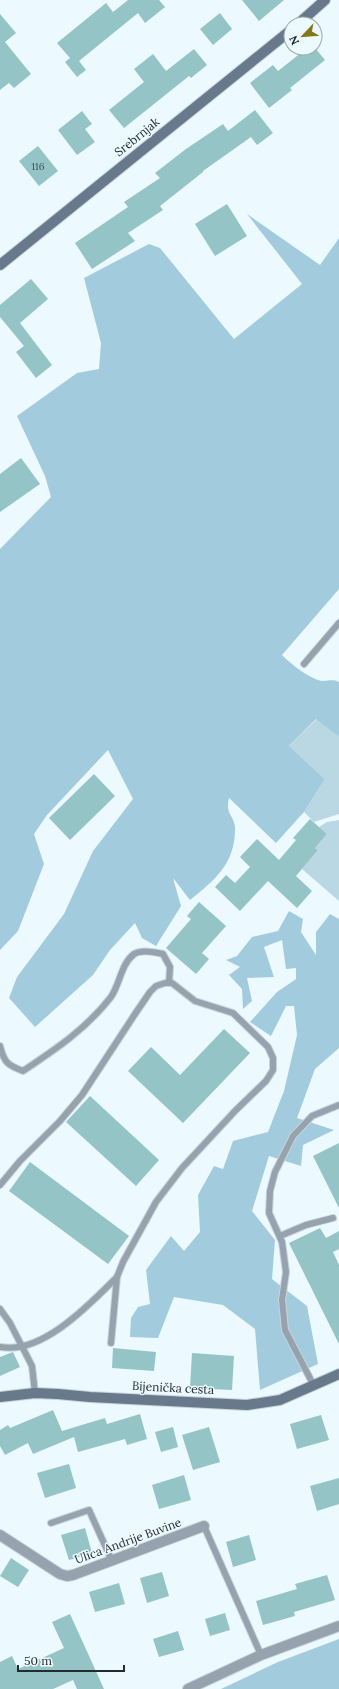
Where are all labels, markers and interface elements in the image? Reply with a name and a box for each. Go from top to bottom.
north arrow [283,16,323,56]
text: N [286,33,302,47]
street label: Srebrnjak [111,114,163,159]
house number: 116 [31,160,45,173]
street label: Bijenička cesta [131,1378,215,1397]
street label: Ulica Andrije Buvine [72,1514,184,1567]
scale bar [18,1647,124,1673]
text: 50 m [24,1653,52,1668]

